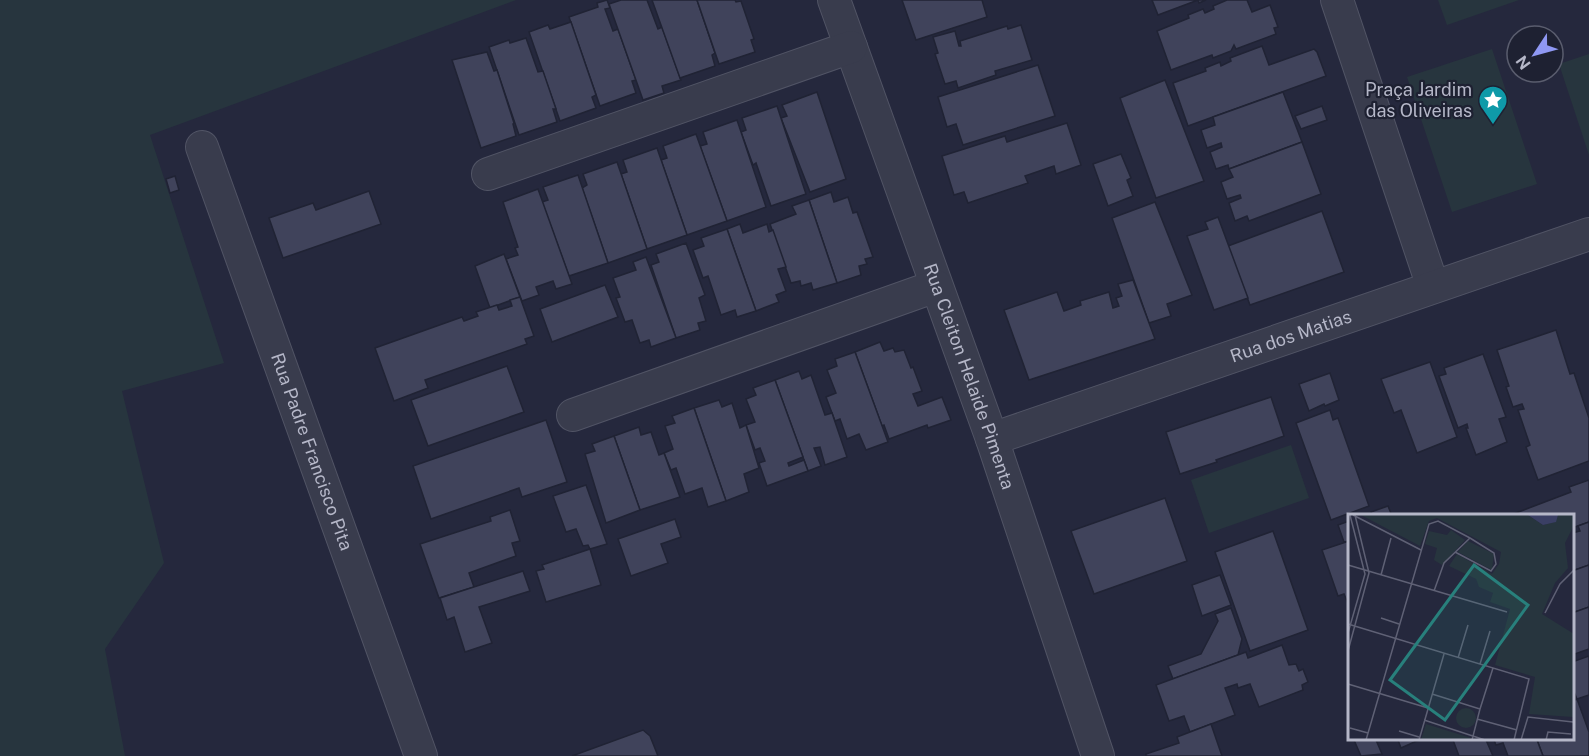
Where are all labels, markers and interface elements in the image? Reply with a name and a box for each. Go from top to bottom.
north arrow [1505,24,1565,84]
text: N [1512,52,1535,73]
place label: Praça Jardim das Oliveiras [1365,79,1472,121]
place icon: Praça Jardim das Oliveiras [1477,84,1509,126]
street label: Rua Cleiton Helaide Pimenta [920,261,1019,492]
street label: Rua dos Matias [1227,305,1354,366]
street label: Rua Padre Francisco Pita [267,350,357,553]
inset map [1348,514,1574,741]

